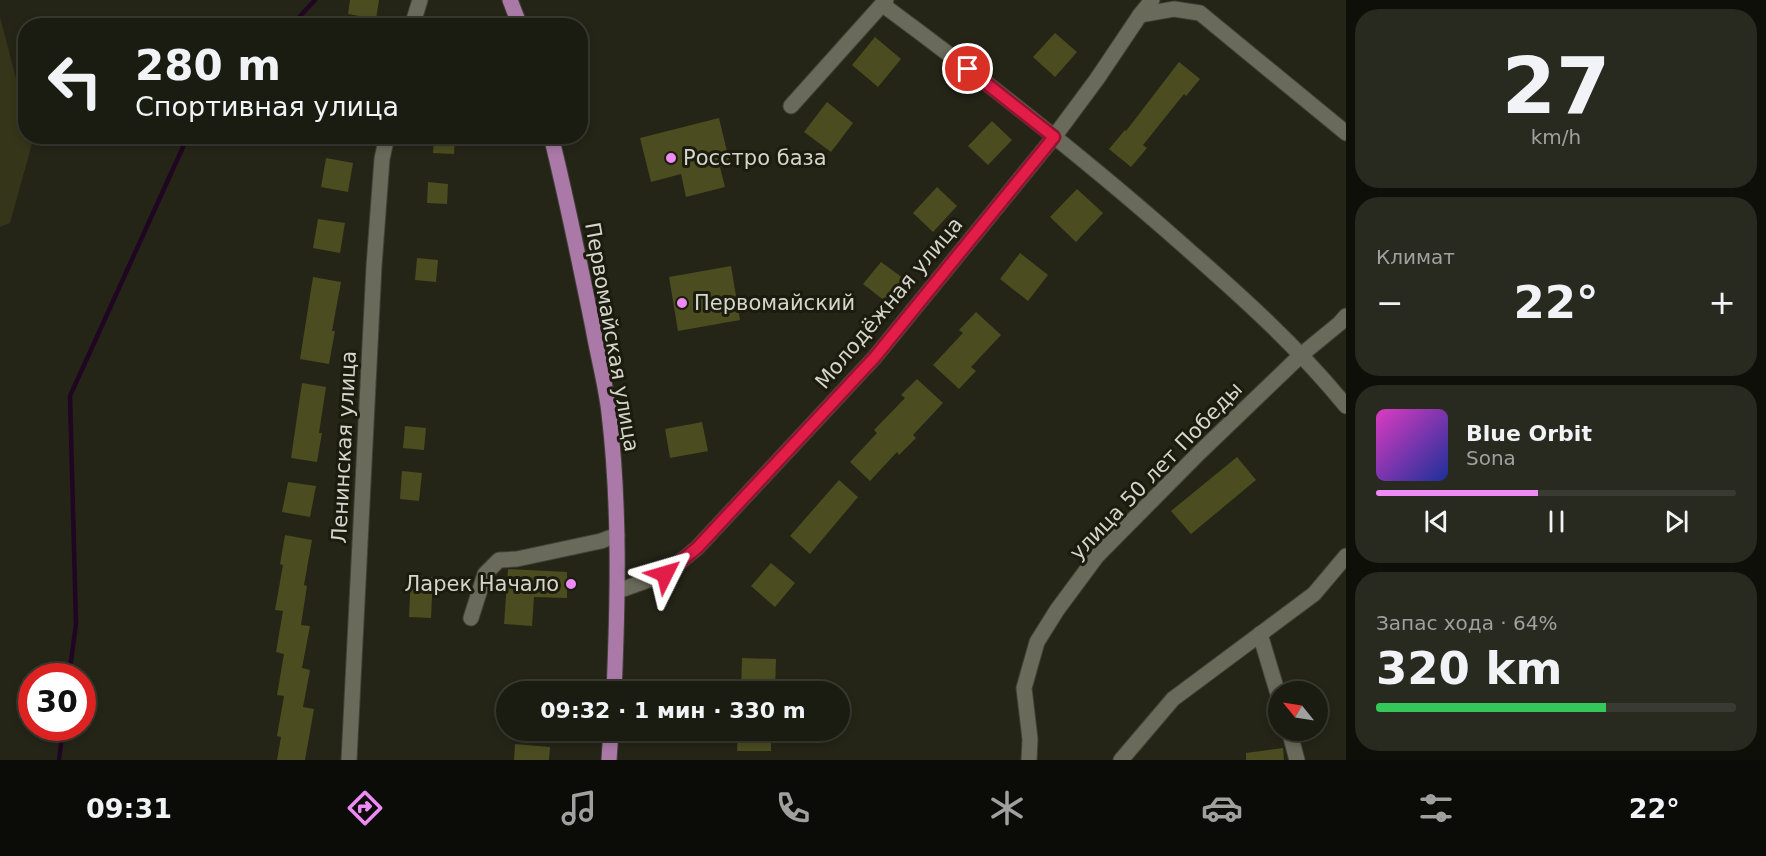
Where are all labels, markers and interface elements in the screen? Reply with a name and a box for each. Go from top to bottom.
text: 280 m [135,41,281,90]
text: 27 [1502,41,1610,131]
icon: left [36,42,114,120]
pin [942,43,993,94]
icon: arrive [951,52,984,85]
text: Спортивная улица [135,91,399,122]
text: km/h [1531,125,1581,149]
place label: Росстро база [683,146,827,170]
marker: Росстро база [664,151,678,165]
street label: Молодёжная улица [810,212,968,394]
street label: Первомайская улица [580,220,644,454]
text: Климат [1376,245,1455,269]
text: 22° [1513,276,1599,329]
text: − [1376,283,1404,322]
text: + [1708,283,1736,322]
place label: Первомайский [694,291,855,315]
marker: Первомайский [675,296,689,310]
street label: Ленинская улица [327,350,361,544]
street label: улица 50 лет Победы [1065,377,1247,565]
text: Blue Orbit [1466,421,1592,446]
text: Sona [1466,446,1516,470]
icon: previous [1420,505,1453,538]
icon: pause [1540,505,1573,538]
icon: next [1660,505,1693,538]
position arrow [633,542,697,606]
place label: Ларек Начало [405,572,559,596]
marker: Ларек Начало [564,577,578,591]
text: Запас хода · 64% [1376,611,1557,635]
text: 320 km [1376,642,1562,695]
speed limit sign: 30 [18,663,96,741]
north arrow [1268,681,1328,741]
map controls [1268,681,1328,741]
text: 09:32 · 1 мин · 330 m [540,698,806,723]
icon: directions [344,787,386,829]
icon: music [558,787,600,829]
icon: phone [772,787,814,829]
icon: climate [986,787,1028,829]
icon: car [1201,787,1243,829]
icon: filters [1415,787,1457,829]
text: 09:31 [86,793,172,824]
text: 22° [1629,793,1680,824]

